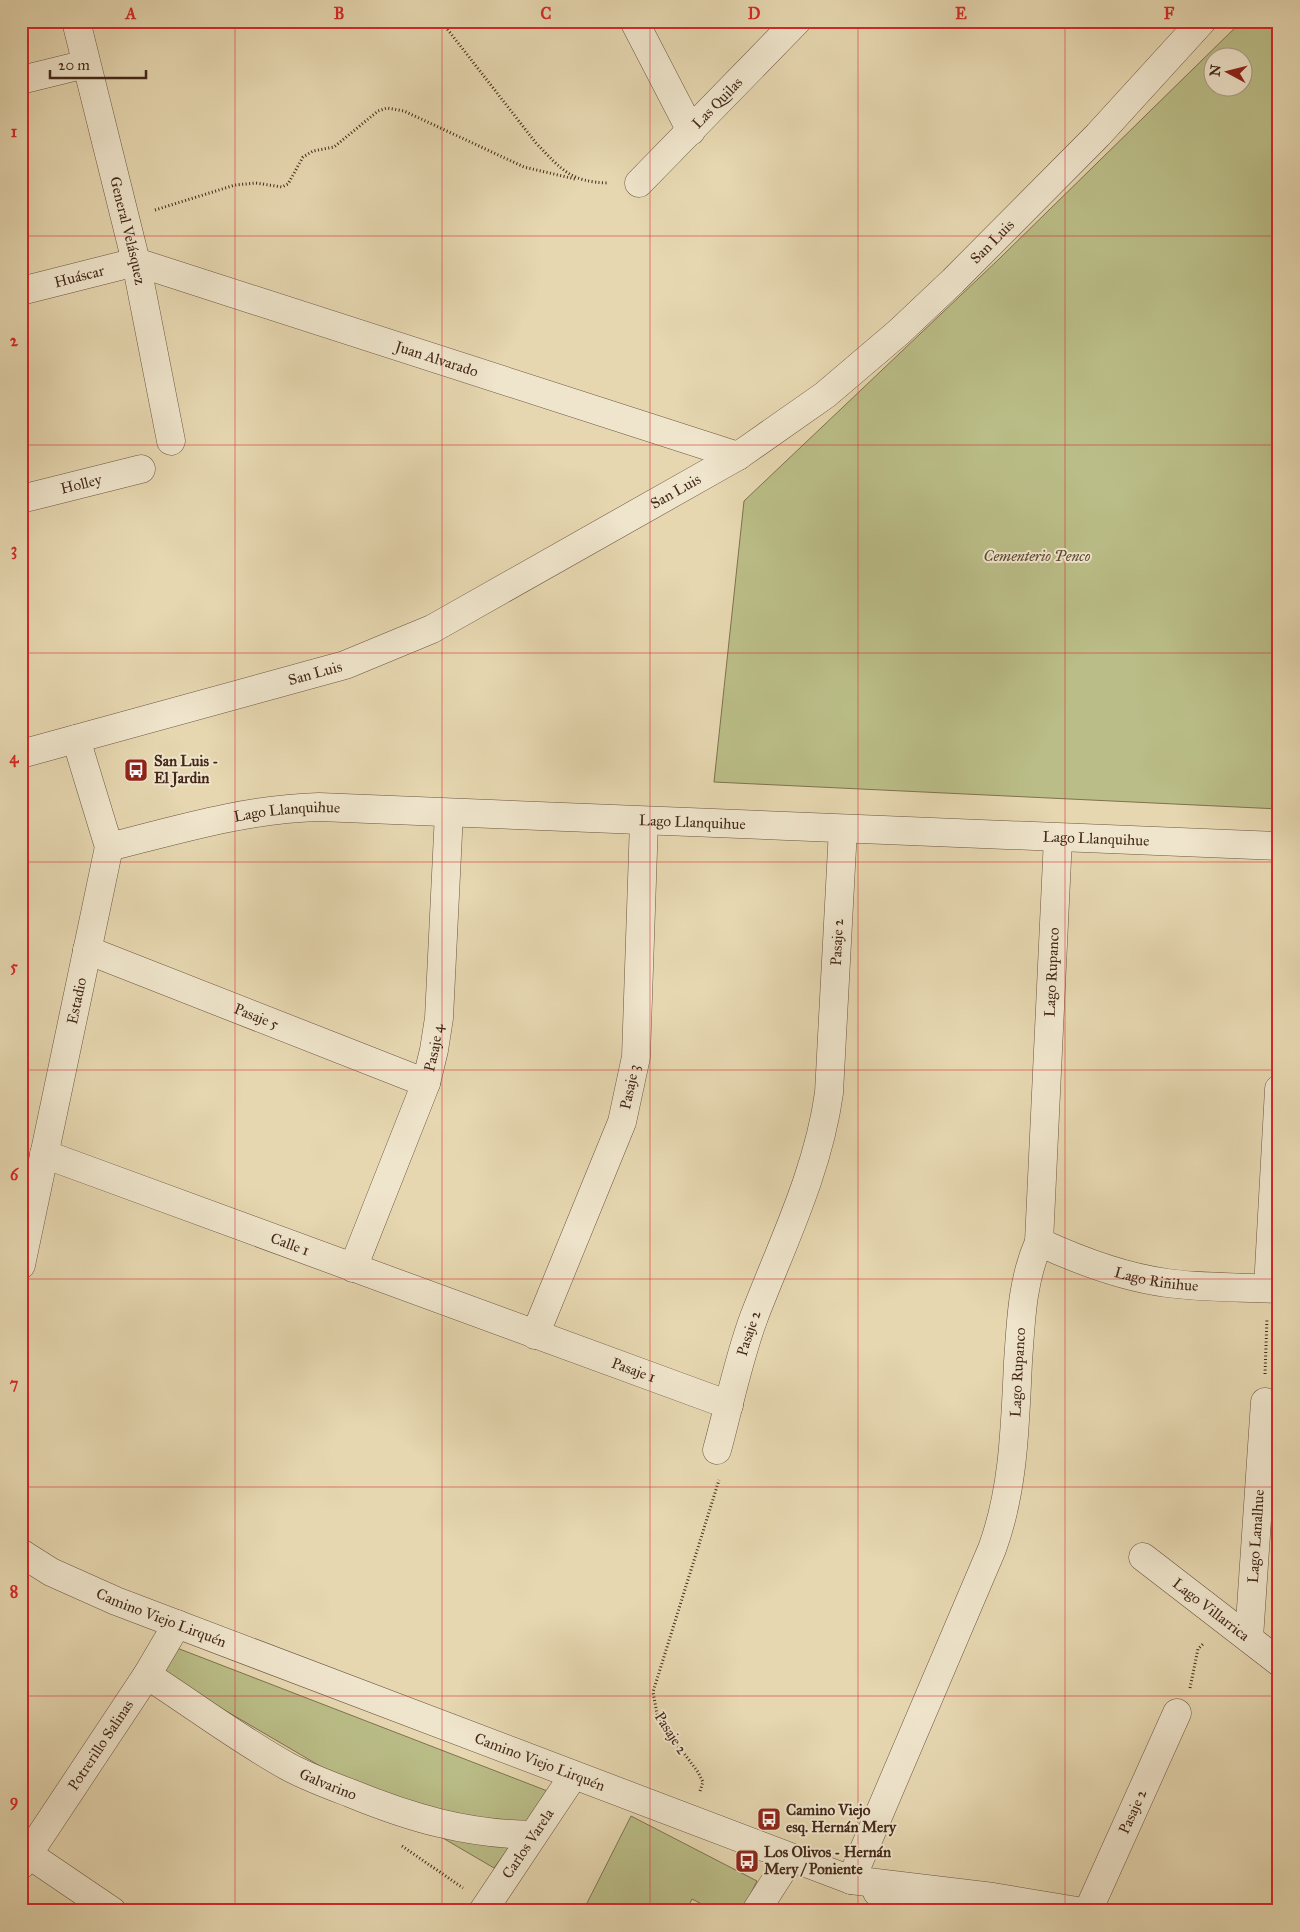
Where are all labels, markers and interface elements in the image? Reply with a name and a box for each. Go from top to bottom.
text: A [125,4,137,23]
text: B [334,4,344,23]
text: C [541,4,552,23]
text: D [748,4,761,23]
text: E [955,4,967,23]
text: F [1164,4,1175,23]
scale bar [50,48,146,80]
north arrow [1202,48,1252,98]
text: 20 m [58,56,90,74]
text: N [1206,63,1225,77]
street label: Las Quilas [688,73,746,132]
text: 1 [11,122,18,141]
street label: General Velásquez [106,175,149,286]
street label: San Luis [966,216,1018,267]
street label: Huáscar [52,261,106,291]
text: 2 [10,331,19,350]
street label: Juan Alvarado [391,337,481,381]
street label: Holley [59,470,104,498]
street label: San Luis [647,470,704,513]
text: 3 [11,540,17,560]
park label: Cementerio Penco [984,547,1091,565]
street label: San Luis [286,657,344,689]
text: 4 [10,748,20,768]
place label: San Luis - El Jardin [154,752,218,788]
bus stop icon: San Luis - El Jardin [123,757,149,783]
street label: Lago Llanquihue [232,798,340,826]
street label: Lago Llanquihue [639,811,746,833]
street label: Lago Llanquihue [1042,827,1150,850]
street label: Pasaje 2 [827,918,847,966]
street label: Lago Rupanco [1041,927,1063,1017]
text: 5 [10,957,18,976]
street label: Estadio [63,976,90,1026]
street label: Pasaje 5 [231,1000,281,1033]
street label: Pasaje 4 [420,1022,447,1073]
street label: Pasaje 3 [616,1063,643,1111]
text: 6 [10,1165,19,1184]
street label: Calle 1 [268,1229,312,1260]
street label: Lago Riñihue [1113,1263,1199,1295]
street label: Pasaje 2 [733,1307,765,1358]
street label: Lago Rupanco [1006,1327,1029,1418]
street label: Pasaje 1 [609,1354,658,1386]
text: 7 [10,1374,19,1393]
street label: Lago Lanalhue [1244,1489,1268,1584]
street label: Lago Villarrica [1169,1574,1254,1645]
text: 8 [10,1582,18,1601]
street label: Camino Viejo Lirquén [93,1584,229,1651]
street label: Potrerillo Salinas [64,1696,137,1794]
street label: Pasaje 2 [651,1708,692,1758]
street label: Camino Viejo Lirquén [472,1729,608,1795]
street label: Galvarino [296,1765,360,1804]
street label: Pasaje 2 [1115,1786,1151,1837]
text: 9 [10,1791,18,1811]
place label: Camino Viejo esq. Hernán Mery [786,1801,897,1837]
street label: Carlos Varela [498,1805,558,1882]
bus stop icon: Camino Viejo esq. Hernán Mery [756,1806,782,1832]
place label: Los Olivos - Hernán Mery / Poniente [764,1843,892,1879]
bus stop icon: Los Olivos - Hernán Mery / Poniente [734,1848,760,1874]

